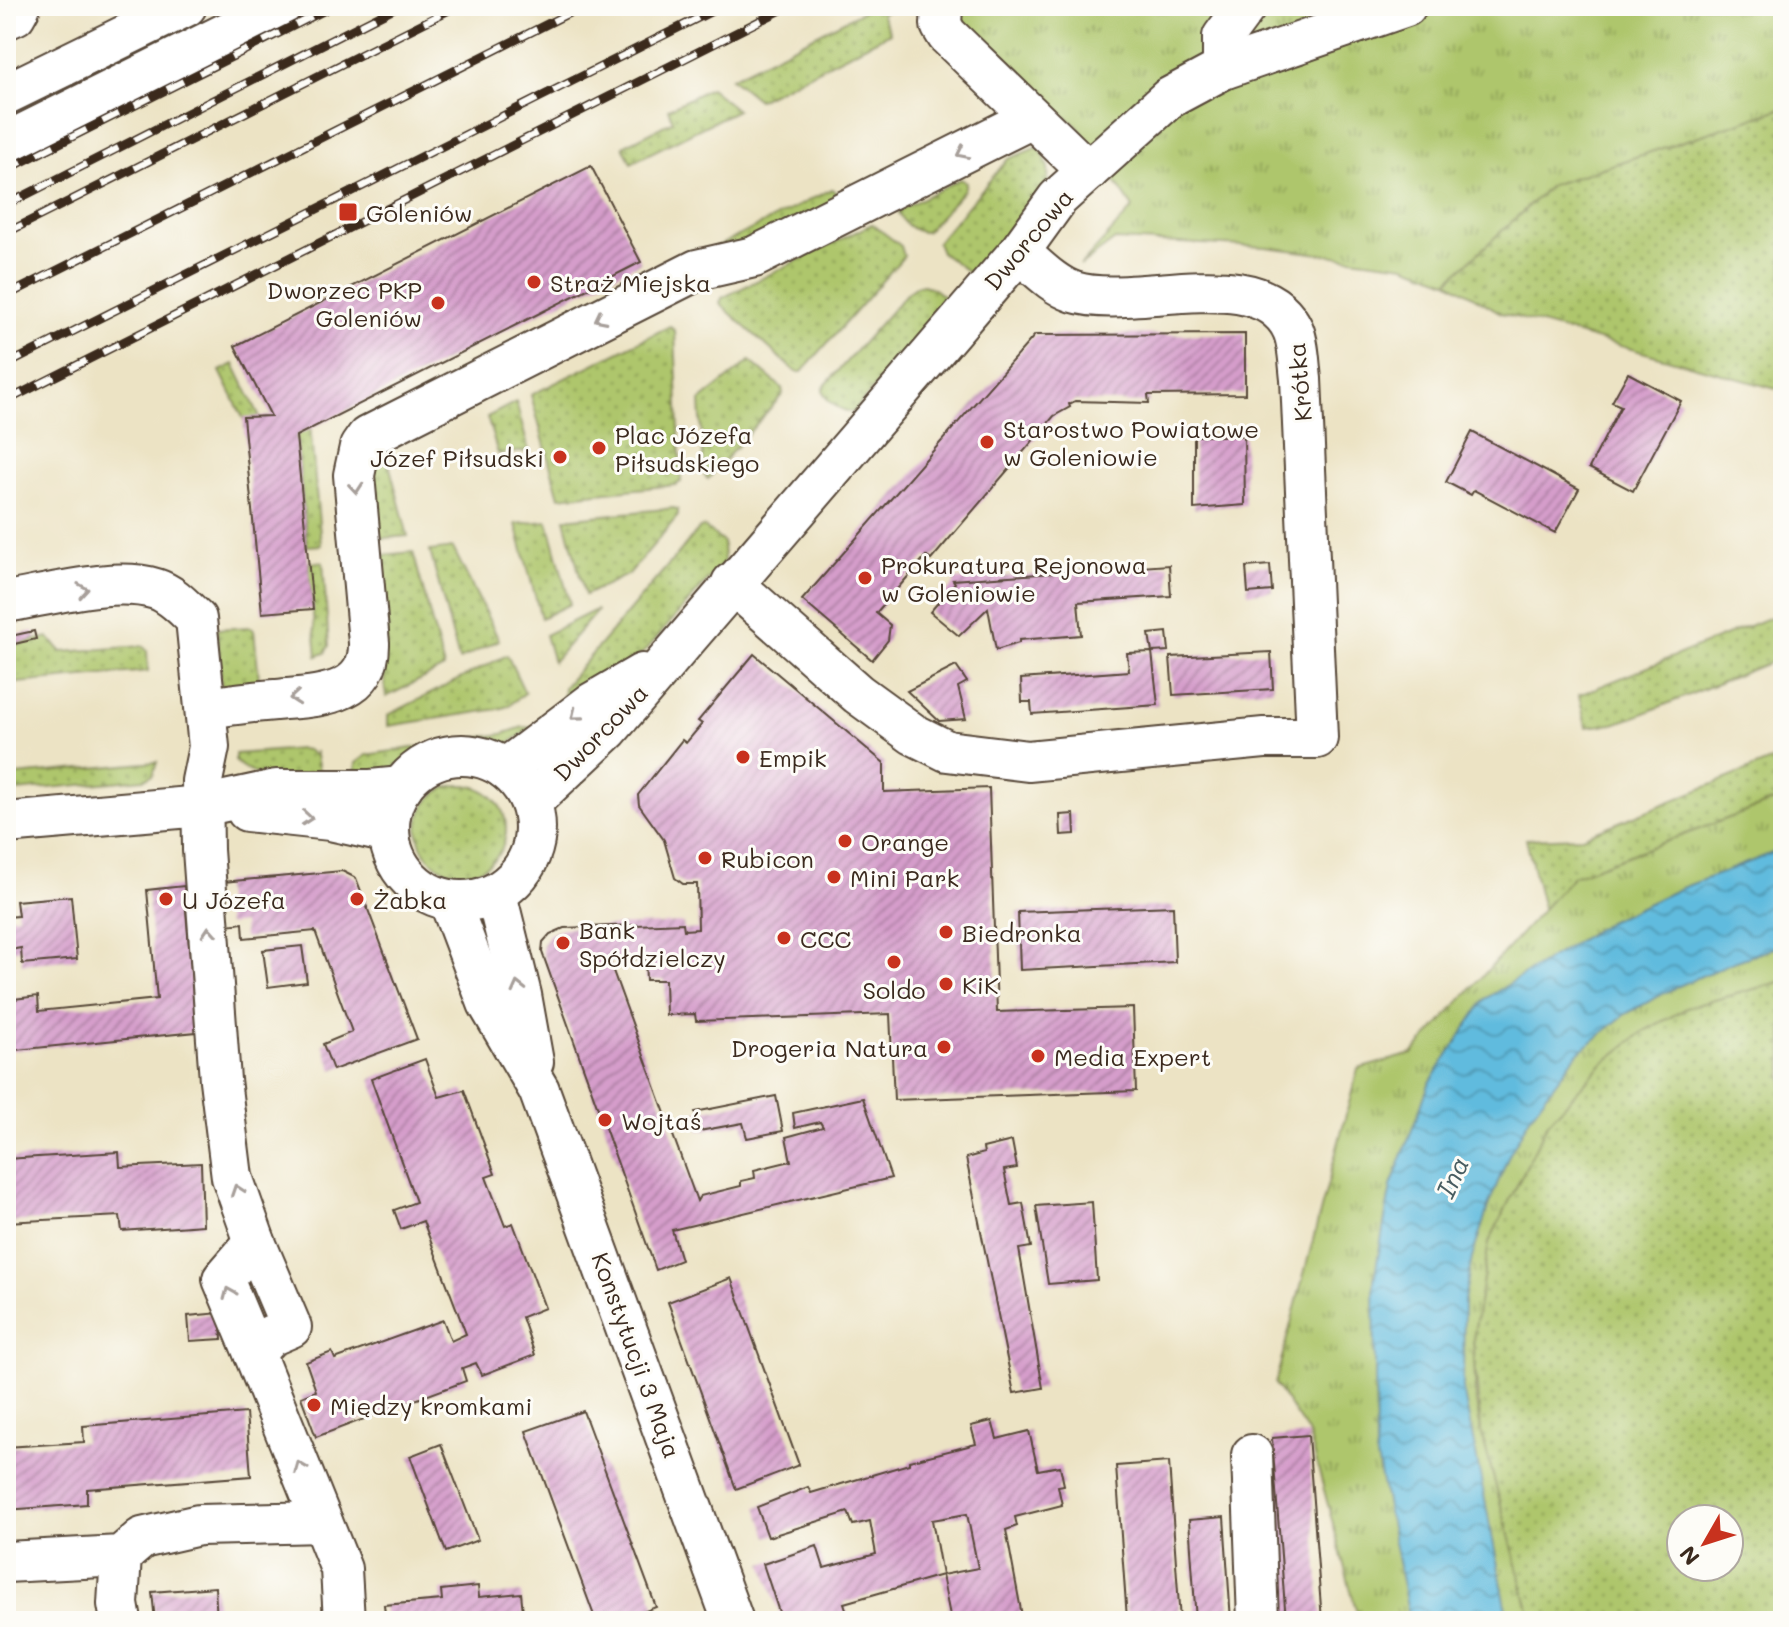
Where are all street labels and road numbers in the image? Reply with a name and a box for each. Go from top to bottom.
street label: Dworcowa [976,182,1080,296]
street label: Krótka [1280,341,1318,423]
street label: Dworcowa [546,677,654,787]
street label: Konstytucji 3 Maja [585,1248,689,1462]

